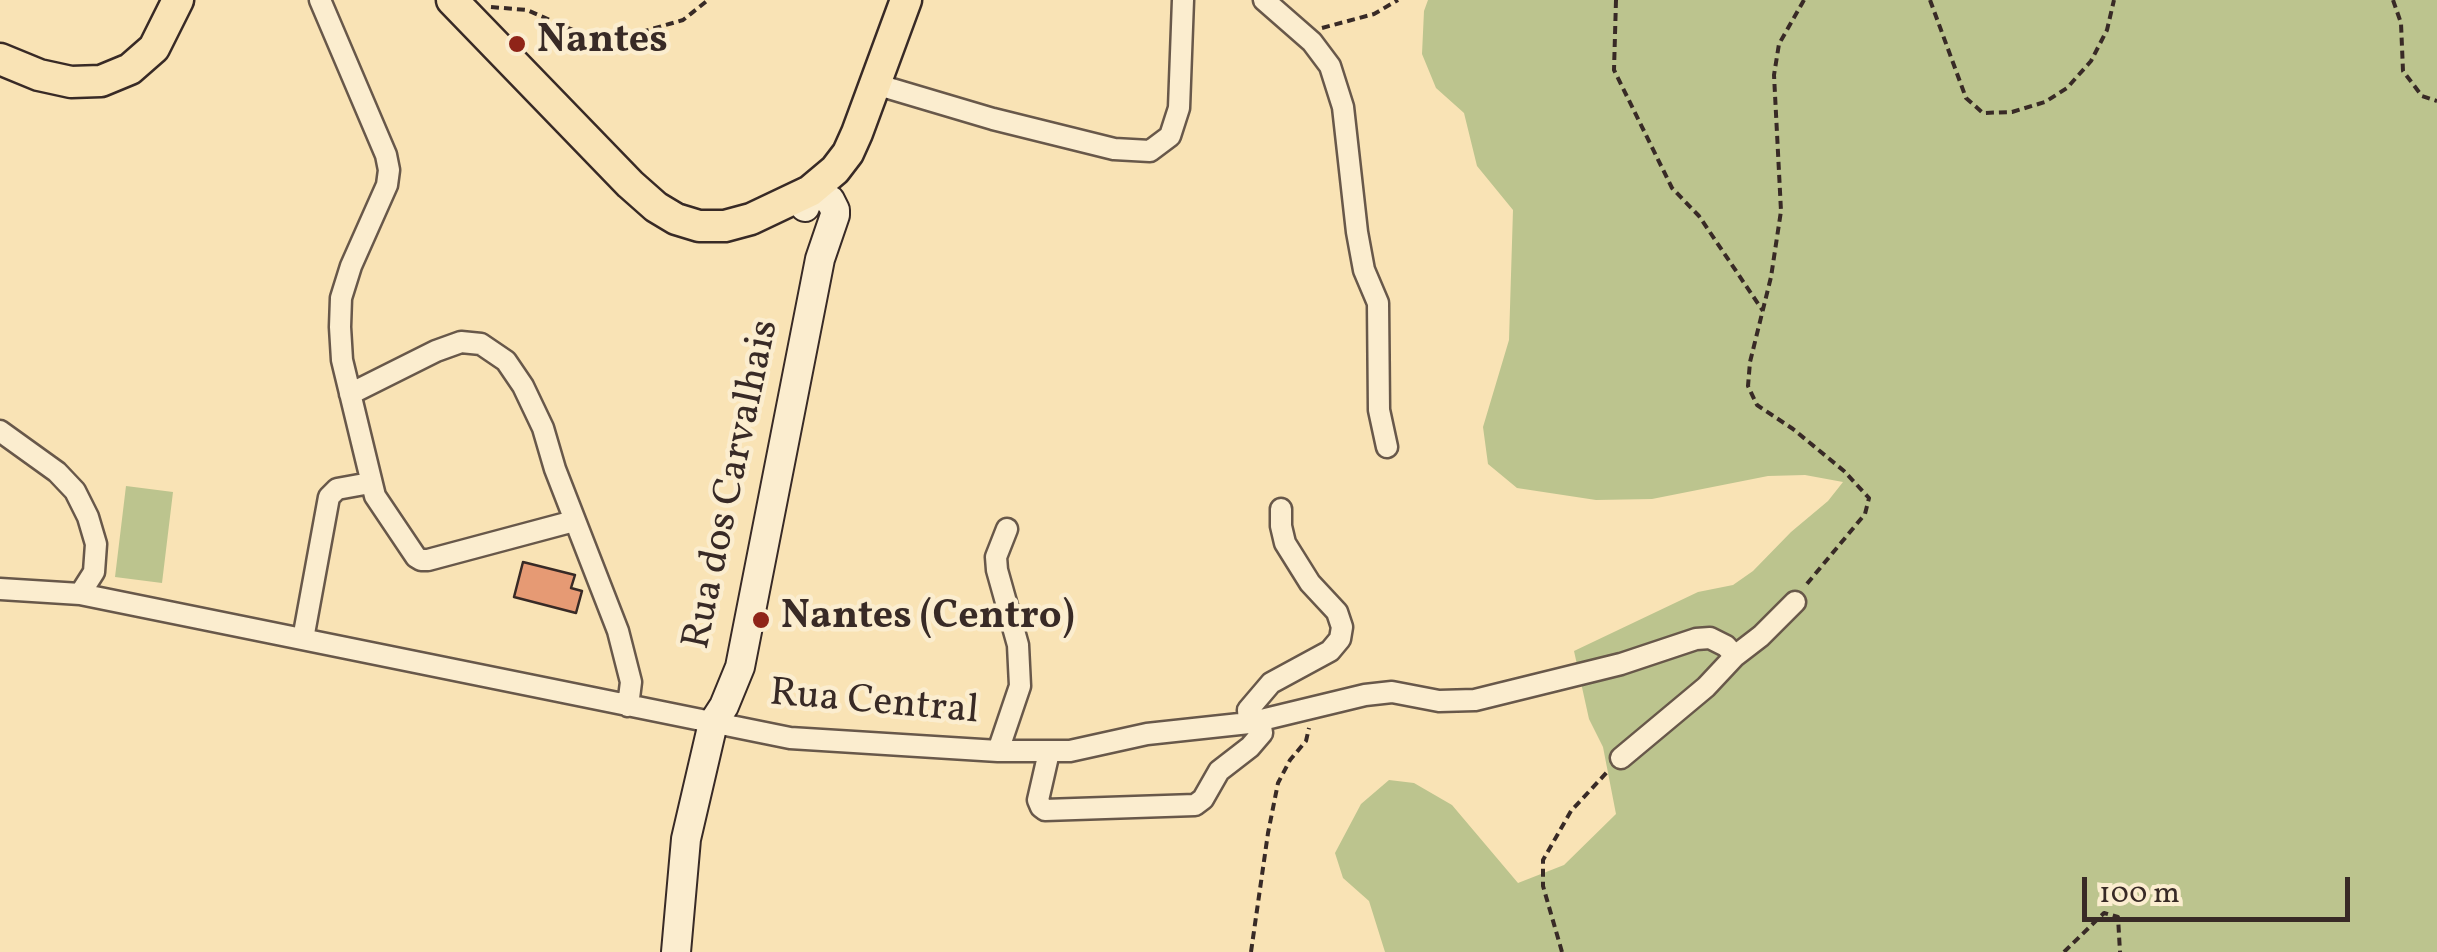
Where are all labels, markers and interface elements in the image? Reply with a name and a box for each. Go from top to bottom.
place label: Nantes [537,20,668,68]
marker: Nantes [506,33,528,55]
street label: Rua dos Carvalhais [676,316,792,654]
place label: Nantes (Centro) [781,596,1075,644]
marker: Nantes (Centro) [750,609,772,631]
street label: Rua Central [768,672,980,738]
scale bar [2087,857,2354,919]
text: 100 m [2099,873,2180,915]

